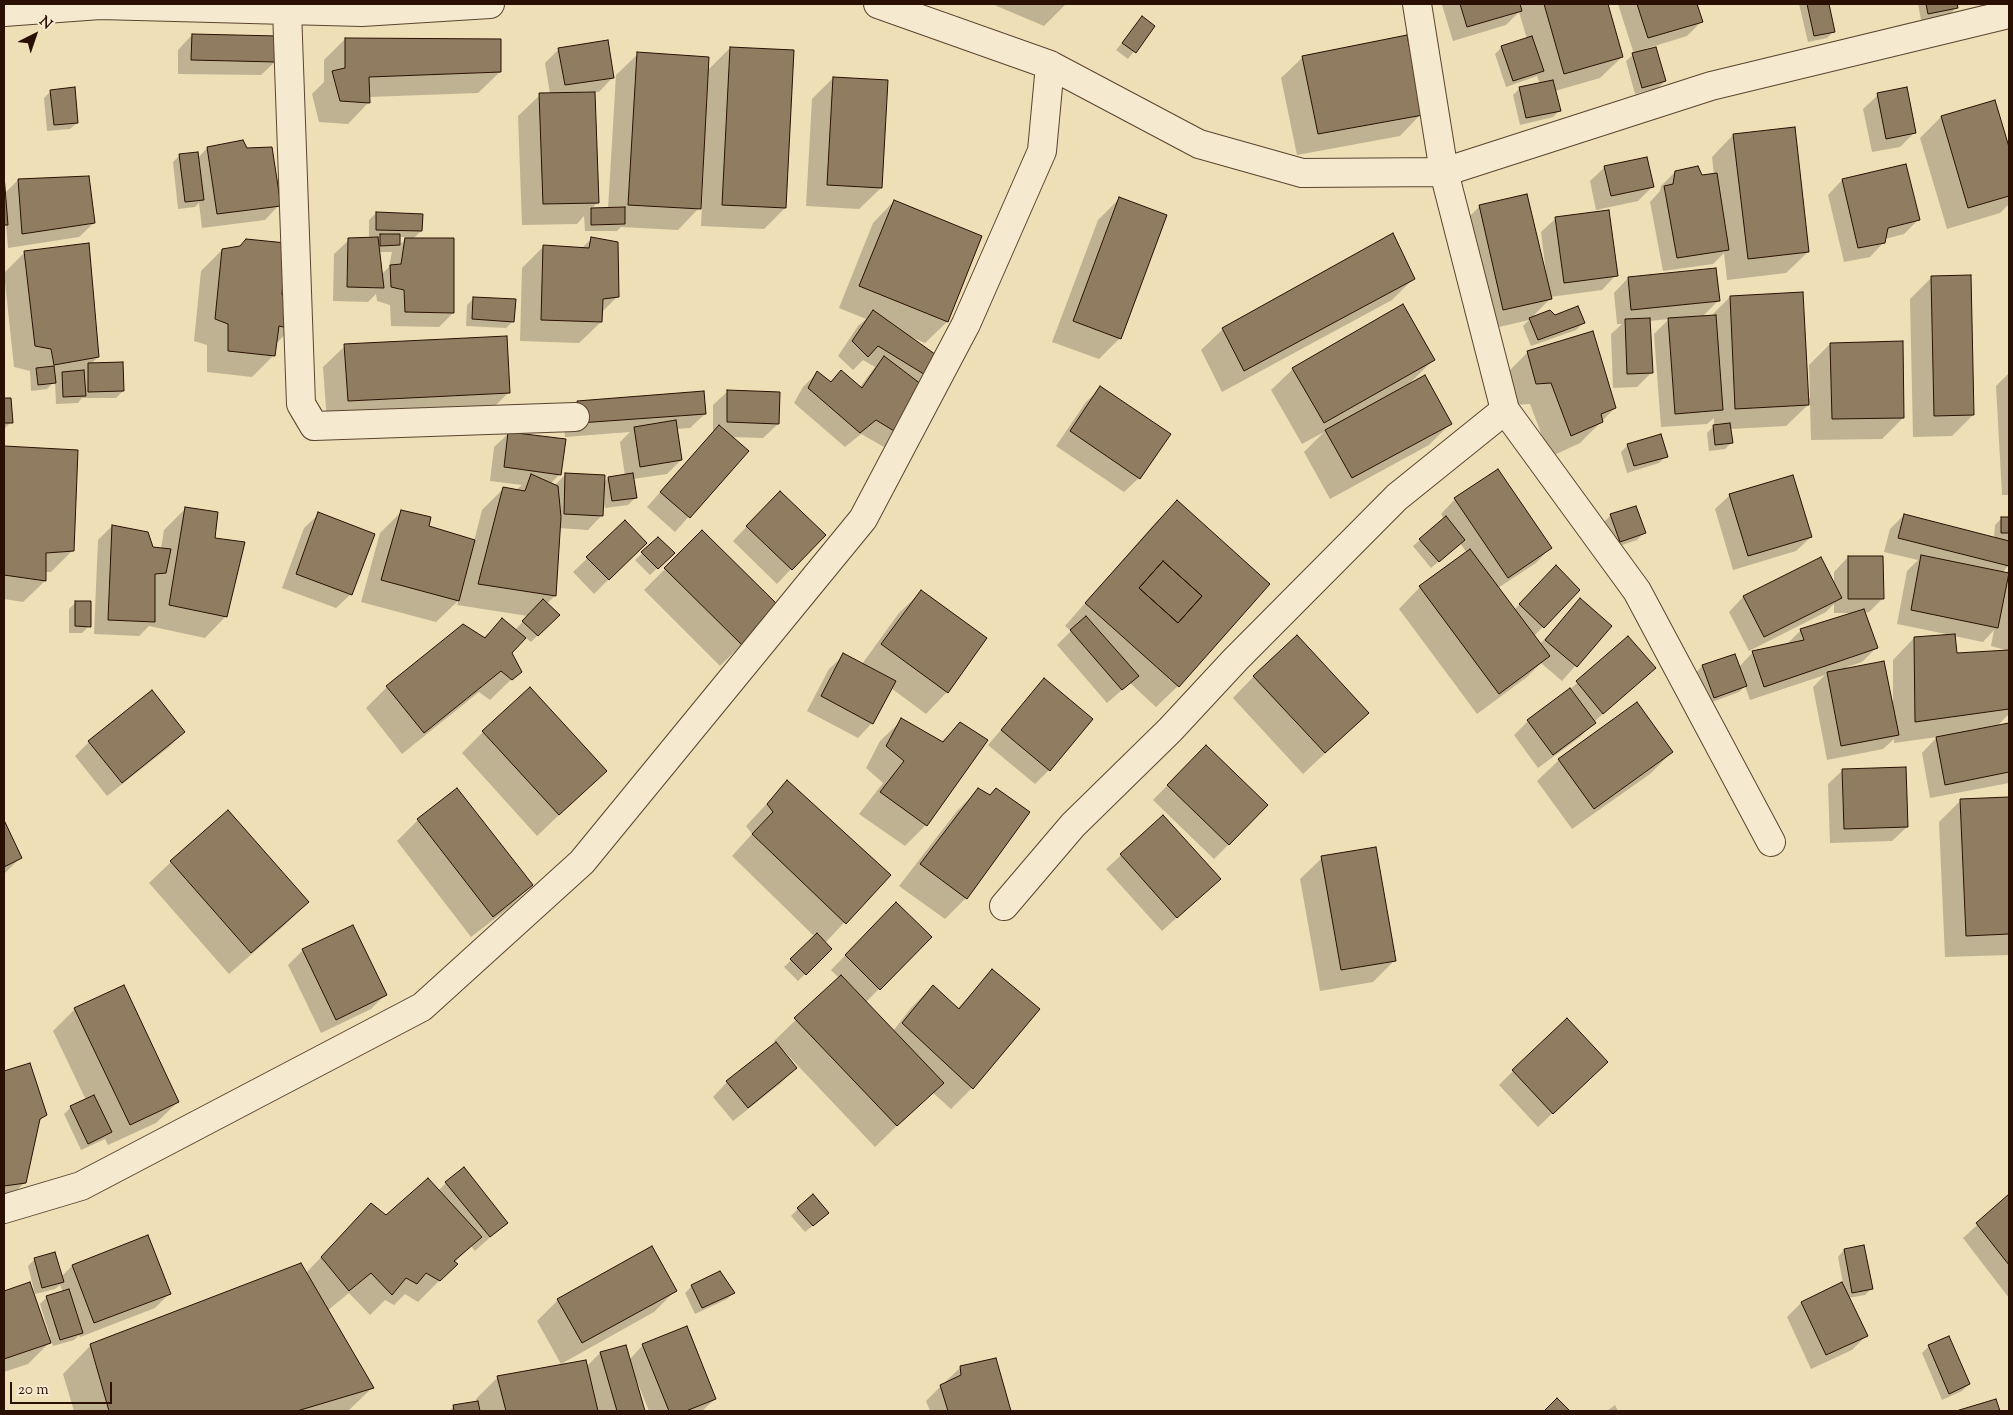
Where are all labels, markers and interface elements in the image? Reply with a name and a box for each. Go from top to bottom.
north arrow [10,10,60,60]
text: N [34,12,56,35]
scale bar [12,1372,115,1404]
text: 20 m [18,1380,49,1401]

